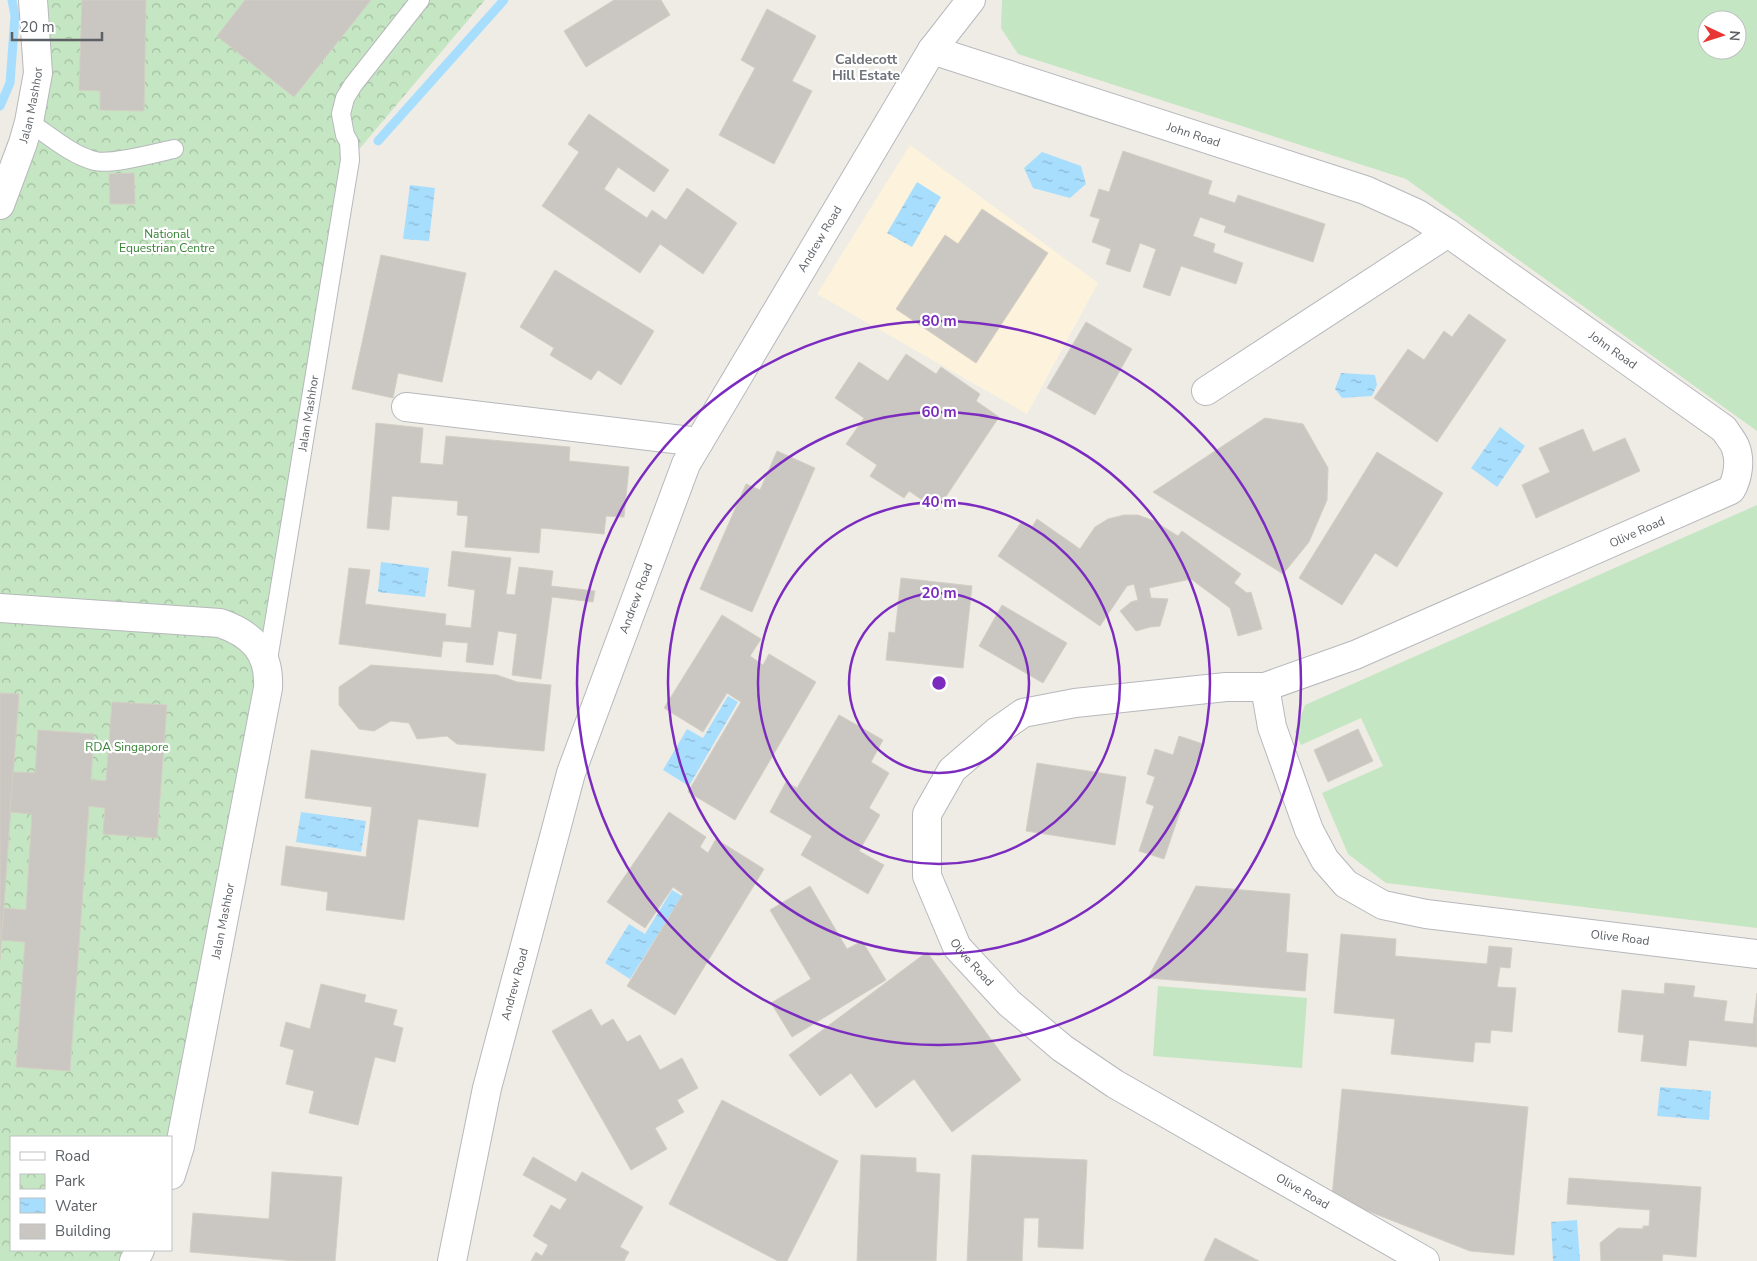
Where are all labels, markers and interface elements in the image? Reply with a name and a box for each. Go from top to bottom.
scale bar [12,10,102,42]
north arrow [1697,10,1747,60]
text: 20 m [20,17,55,37]
text: N [1725,30,1744,42]
district label: Caldecott Hill Estate [832,50,900,85]
street label: Jalan Mashhor [15,66,46,146]
street label: John Road [1164,118,1222,151]
street label: Andrew Road [794,203,846,275]
park label: National Equestrian Centre [119,226,215,256]
text: 80 m [921,311,957,331]
street label: John Road [1585,327,1640,373]
street label: Jalan Mashhor [294,373,323,454]
text: 60 m [921,402,957,422]
text: 40 m [921,492,957,512]
street label: Olive Road [1607,513,1667,551]
street label: Andrew Road [616,561,656,636]
text: 20 m [921,583,957,603]
centre of rings [930,674,948,692]
park label: RDA Singapore [85,739,169,755]
street label: Jalan Mashhor [208,881,238,961]
street label: Olive Road [1590,926,1650,949]
street label: Olive Road [946,936,997,990]
street label: Andrew Road [497,946,532,1022]
legend [10,1136,172,1251]
text: Road [55,1146,90,1166]
street label: Olive Road [1273,1170,1332,1213]
text: Park [55,1171,85,1191]
text: Water [55,1196,98,1216]
text: Building [55,1221,111,1241]

